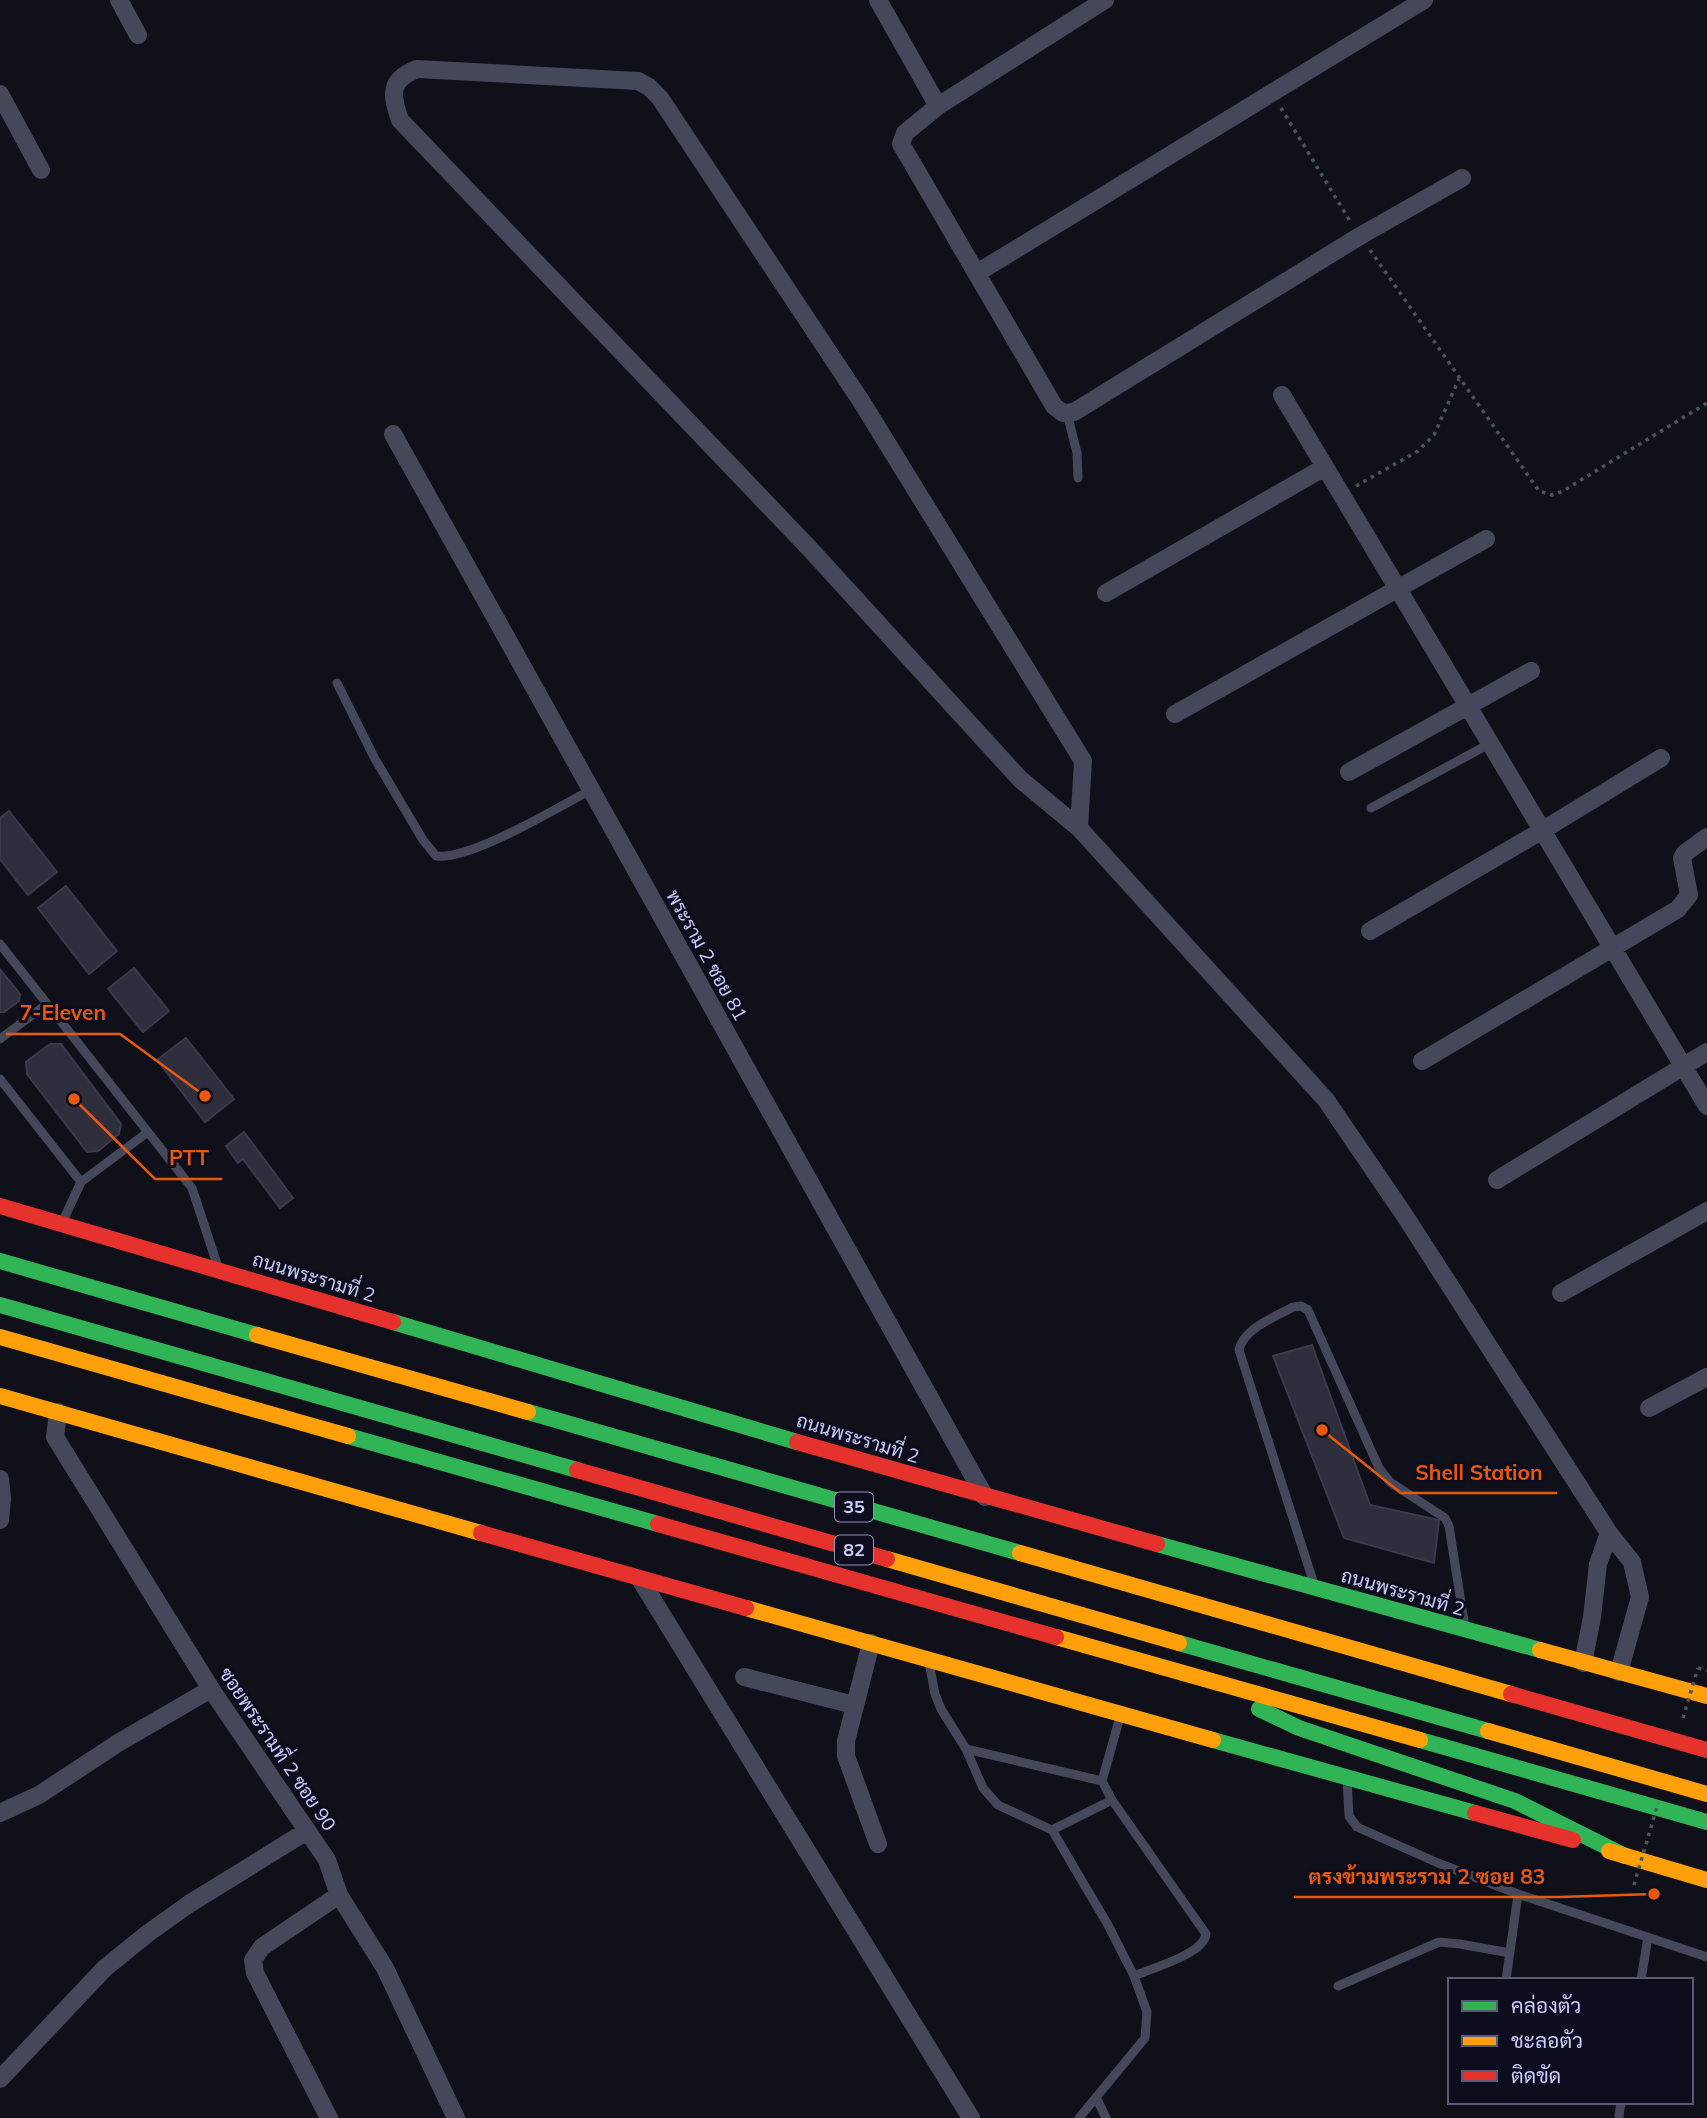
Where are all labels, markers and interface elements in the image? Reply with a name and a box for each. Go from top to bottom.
street label: พระราม 2 ซอย 81 [661,885,753,1025]
callout: 7-Eleven [6,992,120,1034]
text: 7-Eleven [20,999,106,1025]
callout: PTT [155,1137,222,1179]
text: PTT [169,1144,209,1170]
street label: ถนนพระรามที่ 2 [250,1242,380,1307]
street label: ถนนพระรามที่ 2 [794,1403,924,1468]
callout: Shell Station [1401,1451,1557,1493]
text: Shell Station [1415,1459,1543,1485]
road number: 35 [835,1492,873,1522]
road number: 82 [835,1535,873,1564]
street label: ถนนพระรามที่ 2 [1339,1558,1469,1621]
street label: ซอยพระรามที่ 2 ซอย 90 [214,1660,346,1835]
callout: ตรงข้ามพระราม 2 ซอย 83 [1294,1855,1559,1897]
text: ตรงข้ามพระราม 2 ซอย 83 [1309,1863,1545,1889]
legend [1448,1978,1693,2104]
text: คล่องตัว [1511,1992,1581,2018]
text: ชะลอตัว [1511,2027,1583,2053]
text: ติดขัด [1511,2062,1561,2088]

